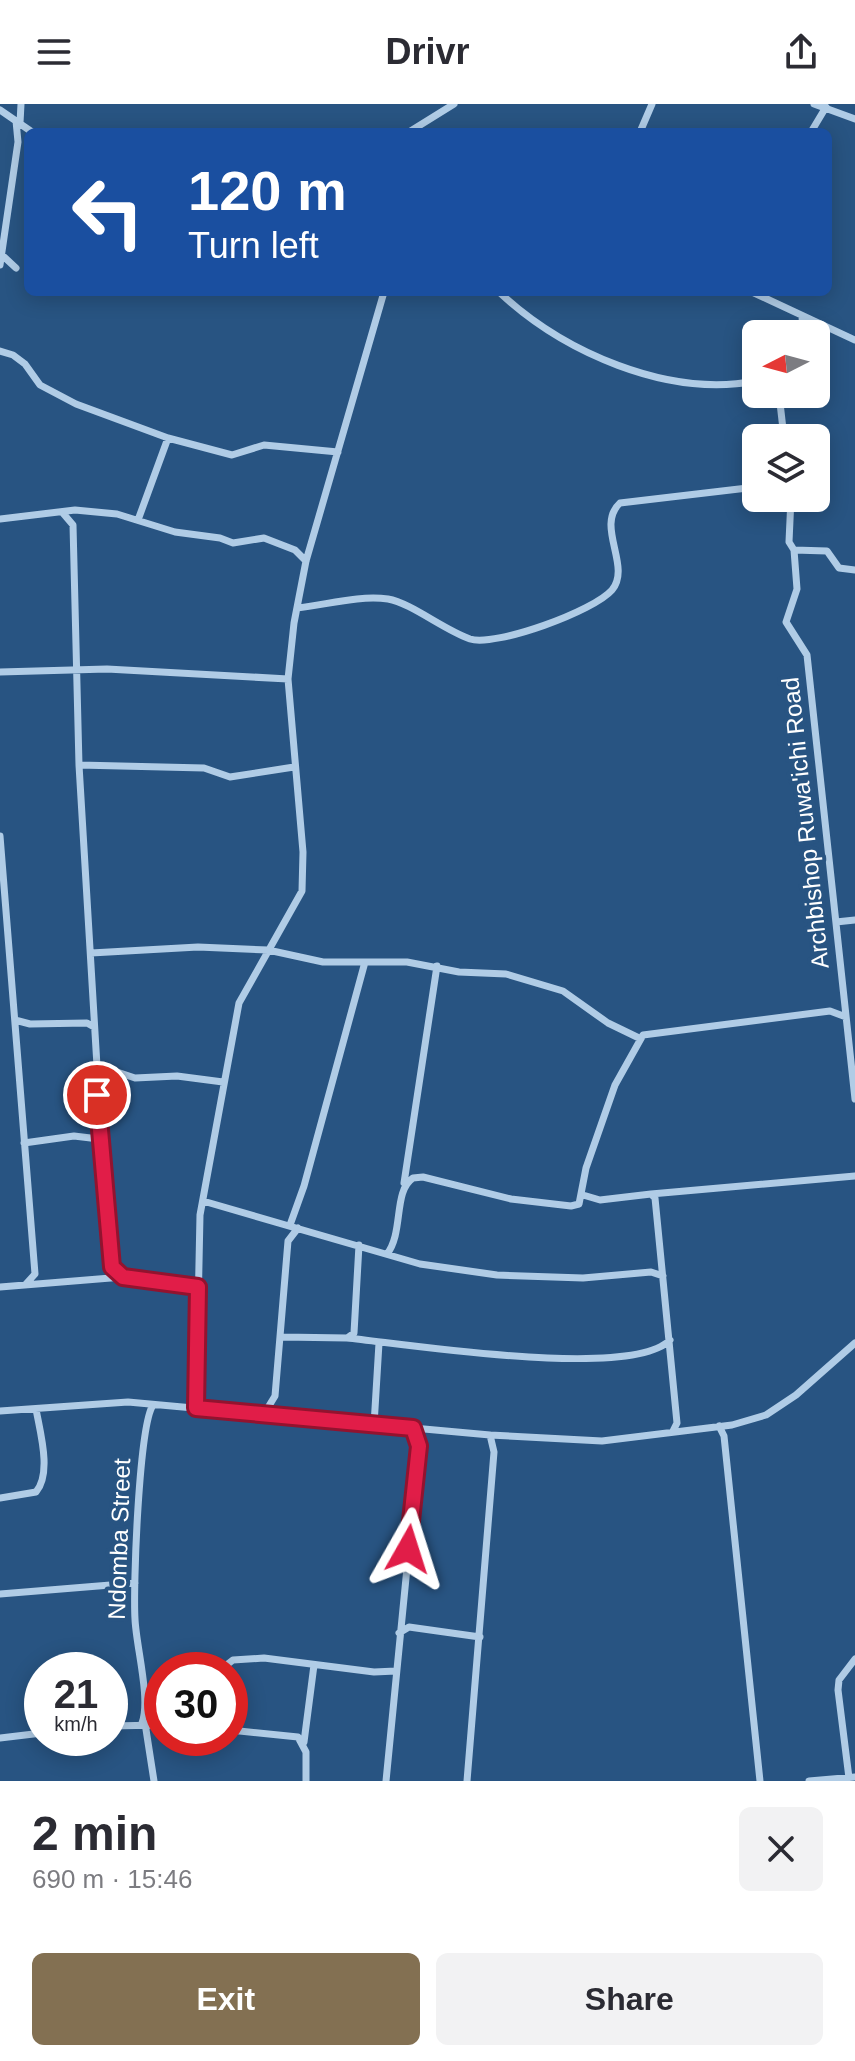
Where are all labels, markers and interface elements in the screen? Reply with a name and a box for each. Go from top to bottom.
icon: menu [32,30,76,74]
icon: share [779,30,823,74]
text: Drivr [385,31,470,72]
text: 120 m [188,159,347,222]
icon: left [56,160,160,264]
text: Turn left [188,225,319,266]
north arrow [742,320,830,408]
map controls [742,320,830,512]
button: layers [742,424,830,512]
street label: Archbishop Ruwa'ichi Road [776,676,834,970]
pin [63,1061,131,1129]
icon: arrive [75,1073,119,1117]
street label: Ndomba Street [103,1458,135,1620]
position arrow [366,1507,450,1591]
speed limit sign: 30 [144,1652,248,1756]
text: 21 [54,1672,98,1716]
text: km/h [54,1713,98,1735]
text: 2 min [32,1807,157,1860]
button: close [739,1807,823,1891]
text: 690 m · 15:46 [32,1864,192,1894]
button: Exit [32,1953,420,2045]
button: Share [436,1953,823,2045]

